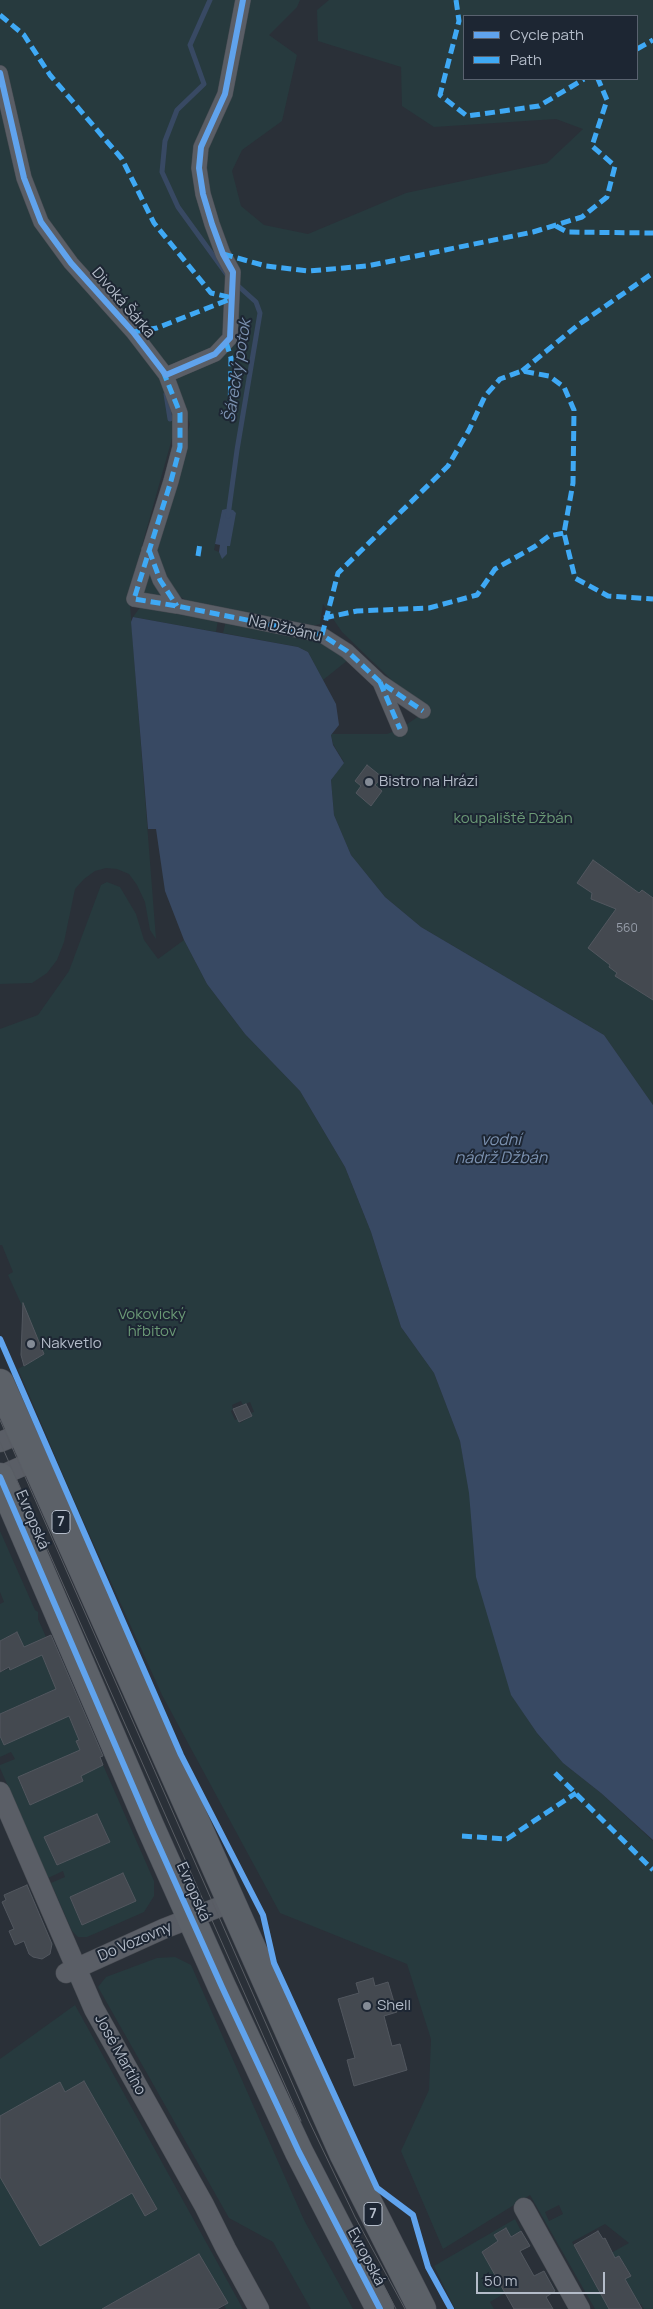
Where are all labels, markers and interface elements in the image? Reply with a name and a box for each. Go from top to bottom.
legend [463,15,638,80]
text: Cycle path [510,24,584,45]
text: Path [510,49,542,70]
street label: Divoká Šárka [88,264,158,342]
water label: Šárecký potok [220,318,256,424]
street label: Na Džbánu [247,612,323,646]
place label: Bistro na Hrázi [379,773,478,791]
marker: Bistro na Hrázi [363,776,375,788]
park label: koupaliště Džbán [453,810,573,828]
house number: 560 [616,922,638,936]
water label: vodní nádrž Džbán [455,1131,547,1169]
park label: Vokovický hřbitov [118,1306,186,1341]
place label: Nakvetlo [41,1335,102,1353]
marker: Nakvetlo [25,1338,37,1350]
street label: Evropská [11,1488,53,1552]
road number: 7 [52,1510,70,1534]
street label: Evropská [172,1860,214,1924]
street label: Do Vozovny [95,1918,175,1966]
place label: Shell [377,1997,411,2015]
marker: Shell [361,2000,373,2012]
street label: José Martího [91,2012,149,2098]
road number: 7 [364,2202,382,2226]
street label: Evropská [343,2225,389,2289]
scale bar [478,2262,607,2294]
text: 50 m [484,2270,518,2291]

